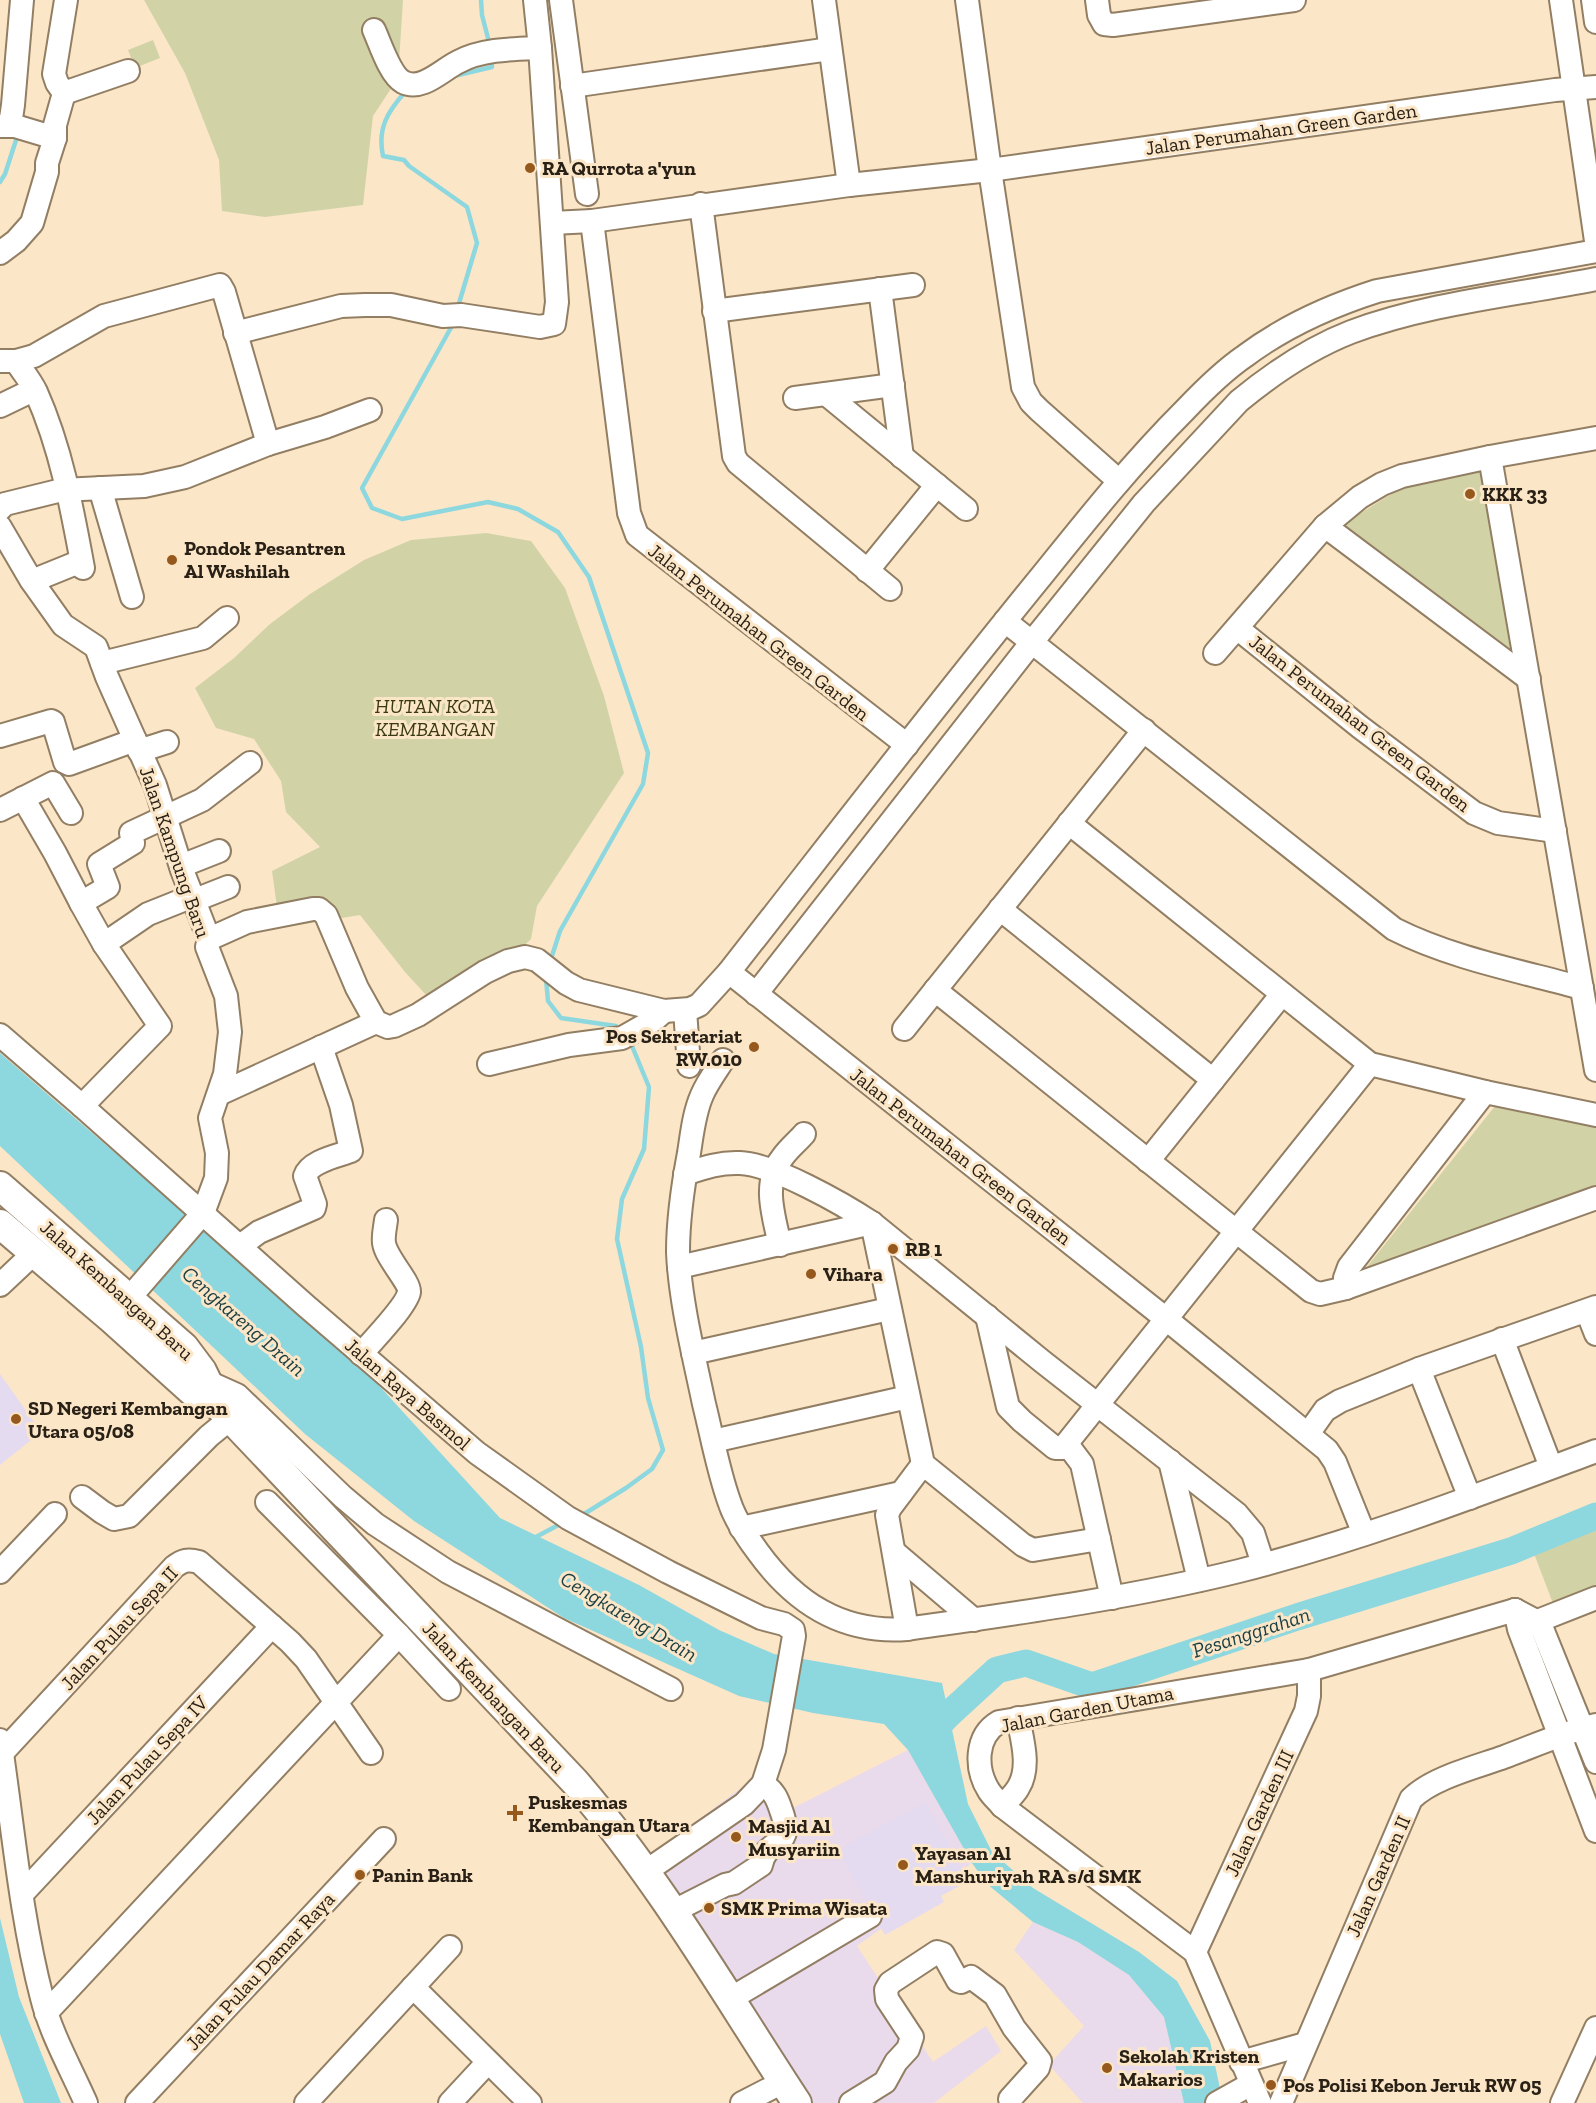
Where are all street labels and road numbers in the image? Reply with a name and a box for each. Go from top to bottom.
street label: Jalan Perumahan Green Garden [1144,98,1419,160]
street label: Jalan Perumahan Green Garden [644,538,875,726]
street label: Jalan Perumahan Green Garden [1245,629,1476,817]
street label: Jalan Kampung Baru [134,763,216,941]
street label: Jalan Perumahan Green Garden [846,1062,1077,1250]
street label: Jalan Kembangan Baru [35,1215,199,1365]
street label: Jalan Raya Basmol [340,1333,476,1455]
street label: Jalan Pulau Sepa II [55,1561,183,1695]
street label: Jalan Kembangan Baru [418,1616,570,1778]
street label: Jalan Garden Utama [999,1680,1176,1738]
street label: Jalan Pulau Sepa IV [81,1691,213,1829]
street label: Jalan Garden III [1219,1746,1299,1880]
street label: Jalan Garden II [1341,1812,1415,1940]
street label: Jalan Pulau Damar Raya [181,1887,340,2055]

